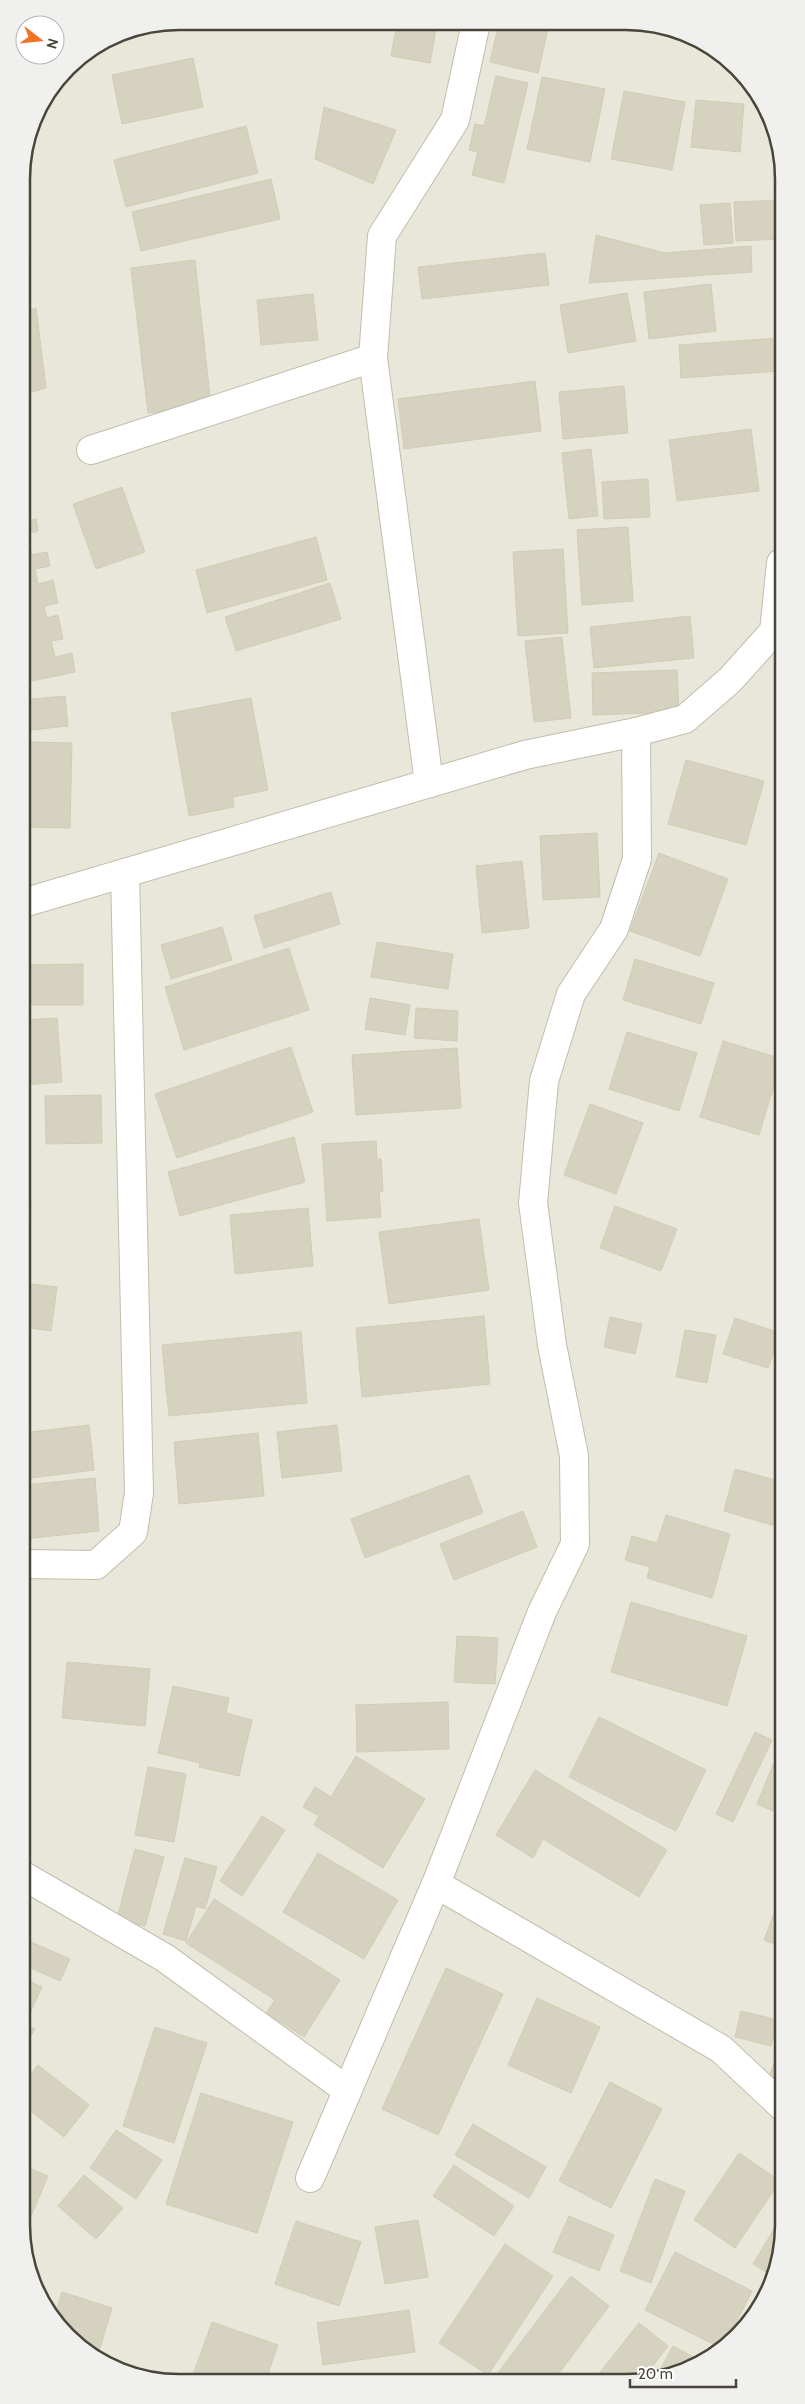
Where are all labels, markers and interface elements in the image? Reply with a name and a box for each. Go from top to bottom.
north arrow [15,15,65,65]
text: N [42,36,63,51]
scale bar [630,2356,736,2388]
text: 20 m [638,2365,673,2383]

